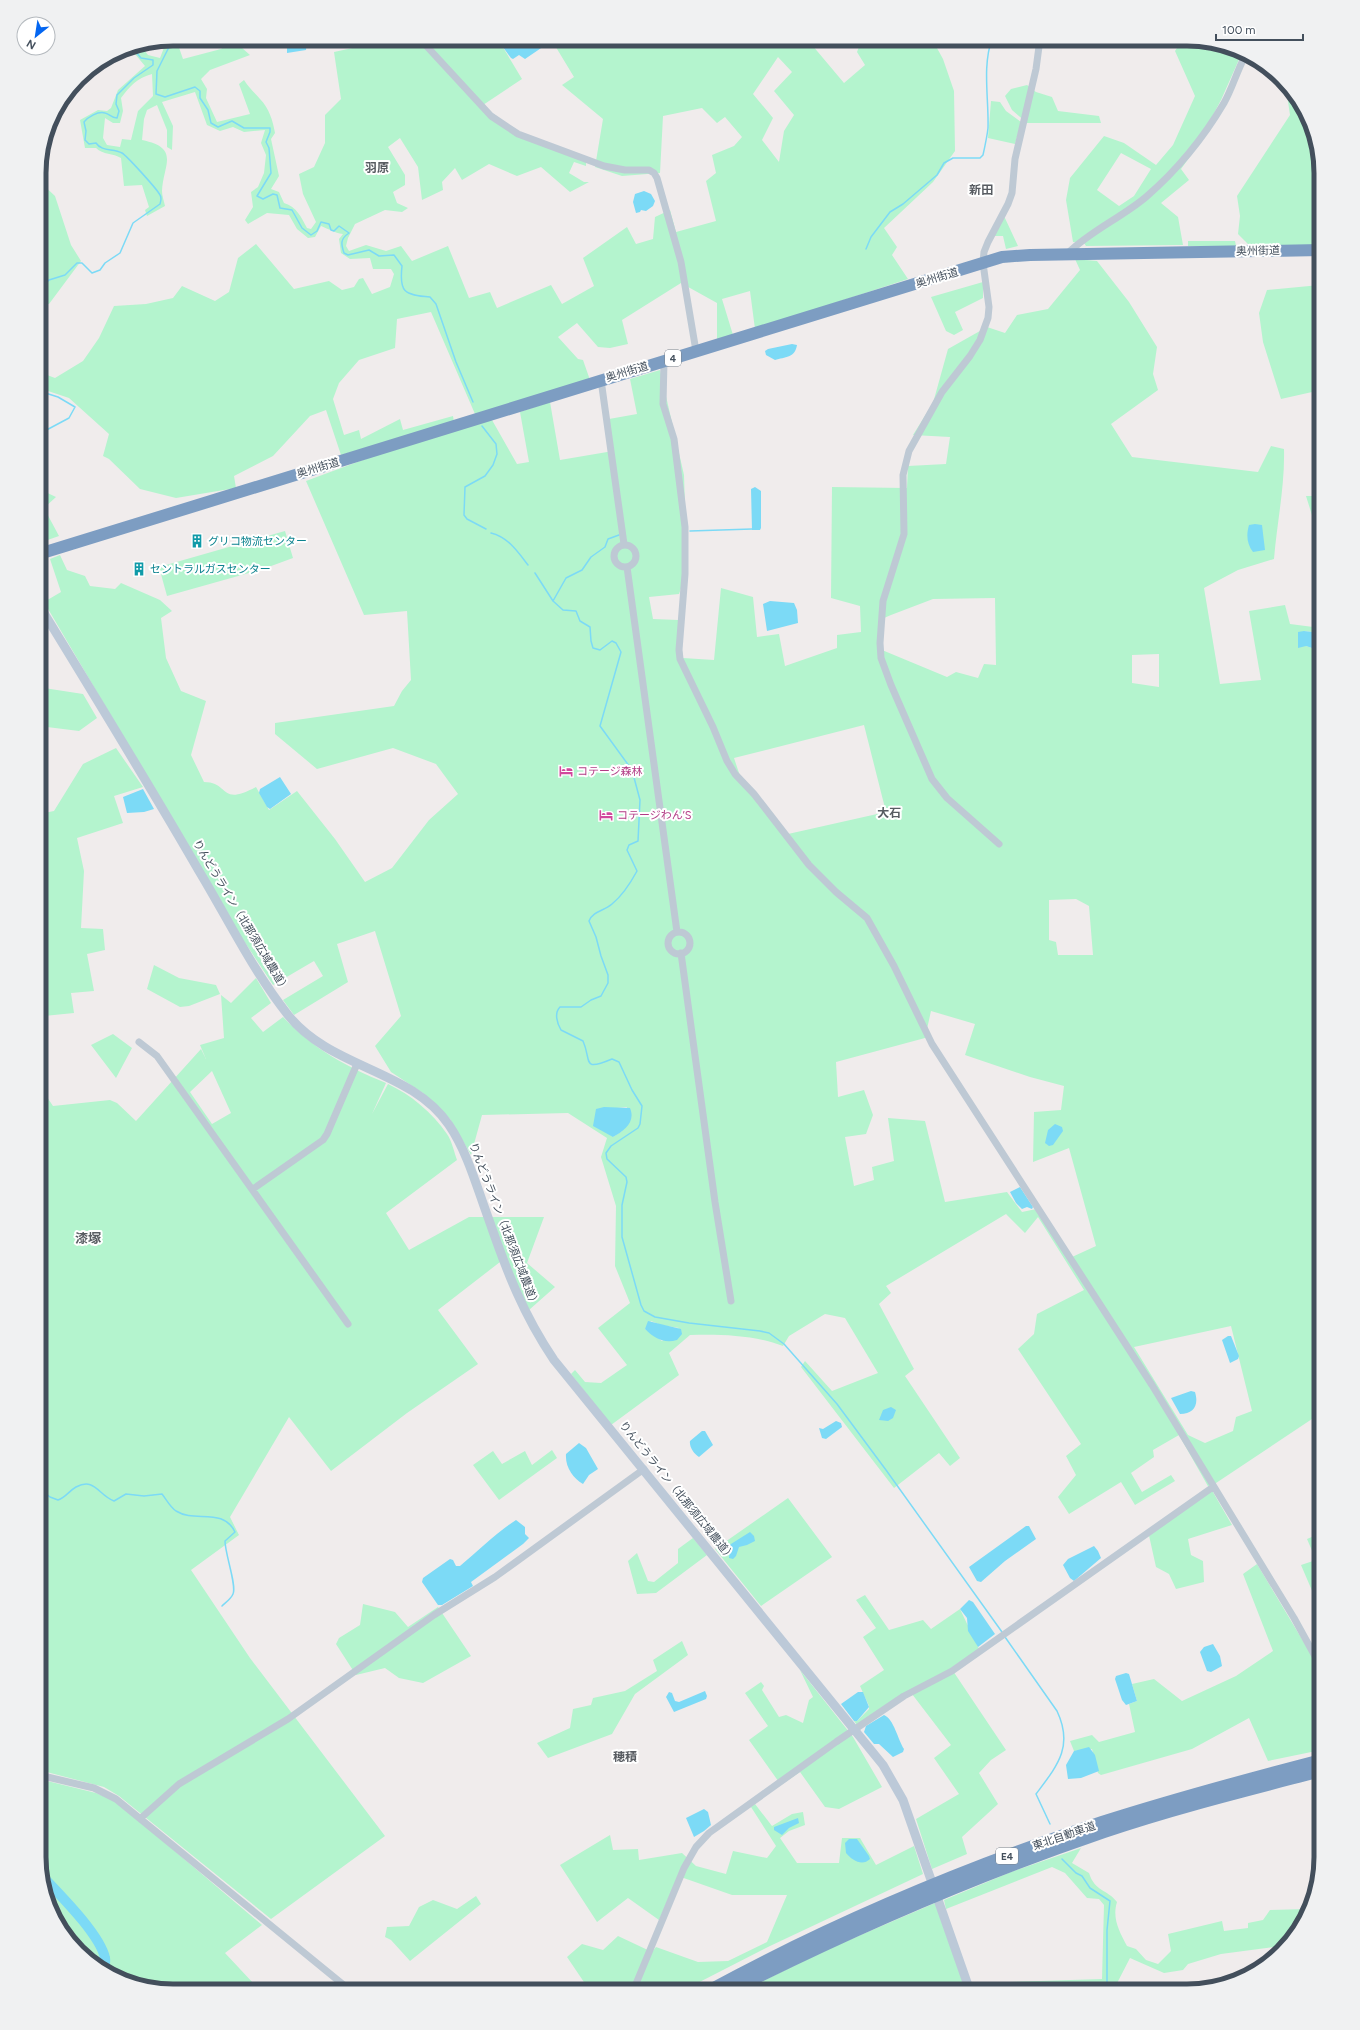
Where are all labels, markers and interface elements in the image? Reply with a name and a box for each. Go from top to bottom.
north arrow [16,16,56,56]
scale bar [1216,16,1303,42]
text: 100 m [1222,23,1256,37]
text: N [24,36,38,52]
district label: 羽原 [365,161,389,175]
district label: 新田 [969,183,993,197]
street label: 奥州街道 [1236,244,1280,258]
street label: 奥州街道 [914,265,960,291]
road number: 4 [665,350,681,366]
street label: 奥州街道 [604,359,650,385]
street label: 奥州街道 [295,455,341,481]
building icon: グリコ物流センター [189,533,205,549]
place label: グリコ物流センター [208,535,307,548]
building icon: セントラルガスセンター [131,561,147,577]
place label: セントラルガスセンター [150,563,271,576]
hotel icon: コテージ森林 [558,763,574,779]
place label: コテージ森林 [577,765,643,778]
district label: 大石 [877,806,901,820]
hotel icon: コテージわん’S [598,807,614,823]
place label: コテージわん’S [617,809,692,822]
street label: りんどうライン（北那須広域農道） [190,837,292,995]
street label: りんどうライン（北那須広域農道） [466,1141,542,1309]
district label: 漆塚 [75,1231,101,1246]
street label: りんどうライン（北那須広域農道） [617,1419,737,1563]
district label: 穂積 [613,1750,637,1764]
street label: 東北自動車道 [1031,1819,1097,1853]
road number: E4 [996,1848,1018,1864]

